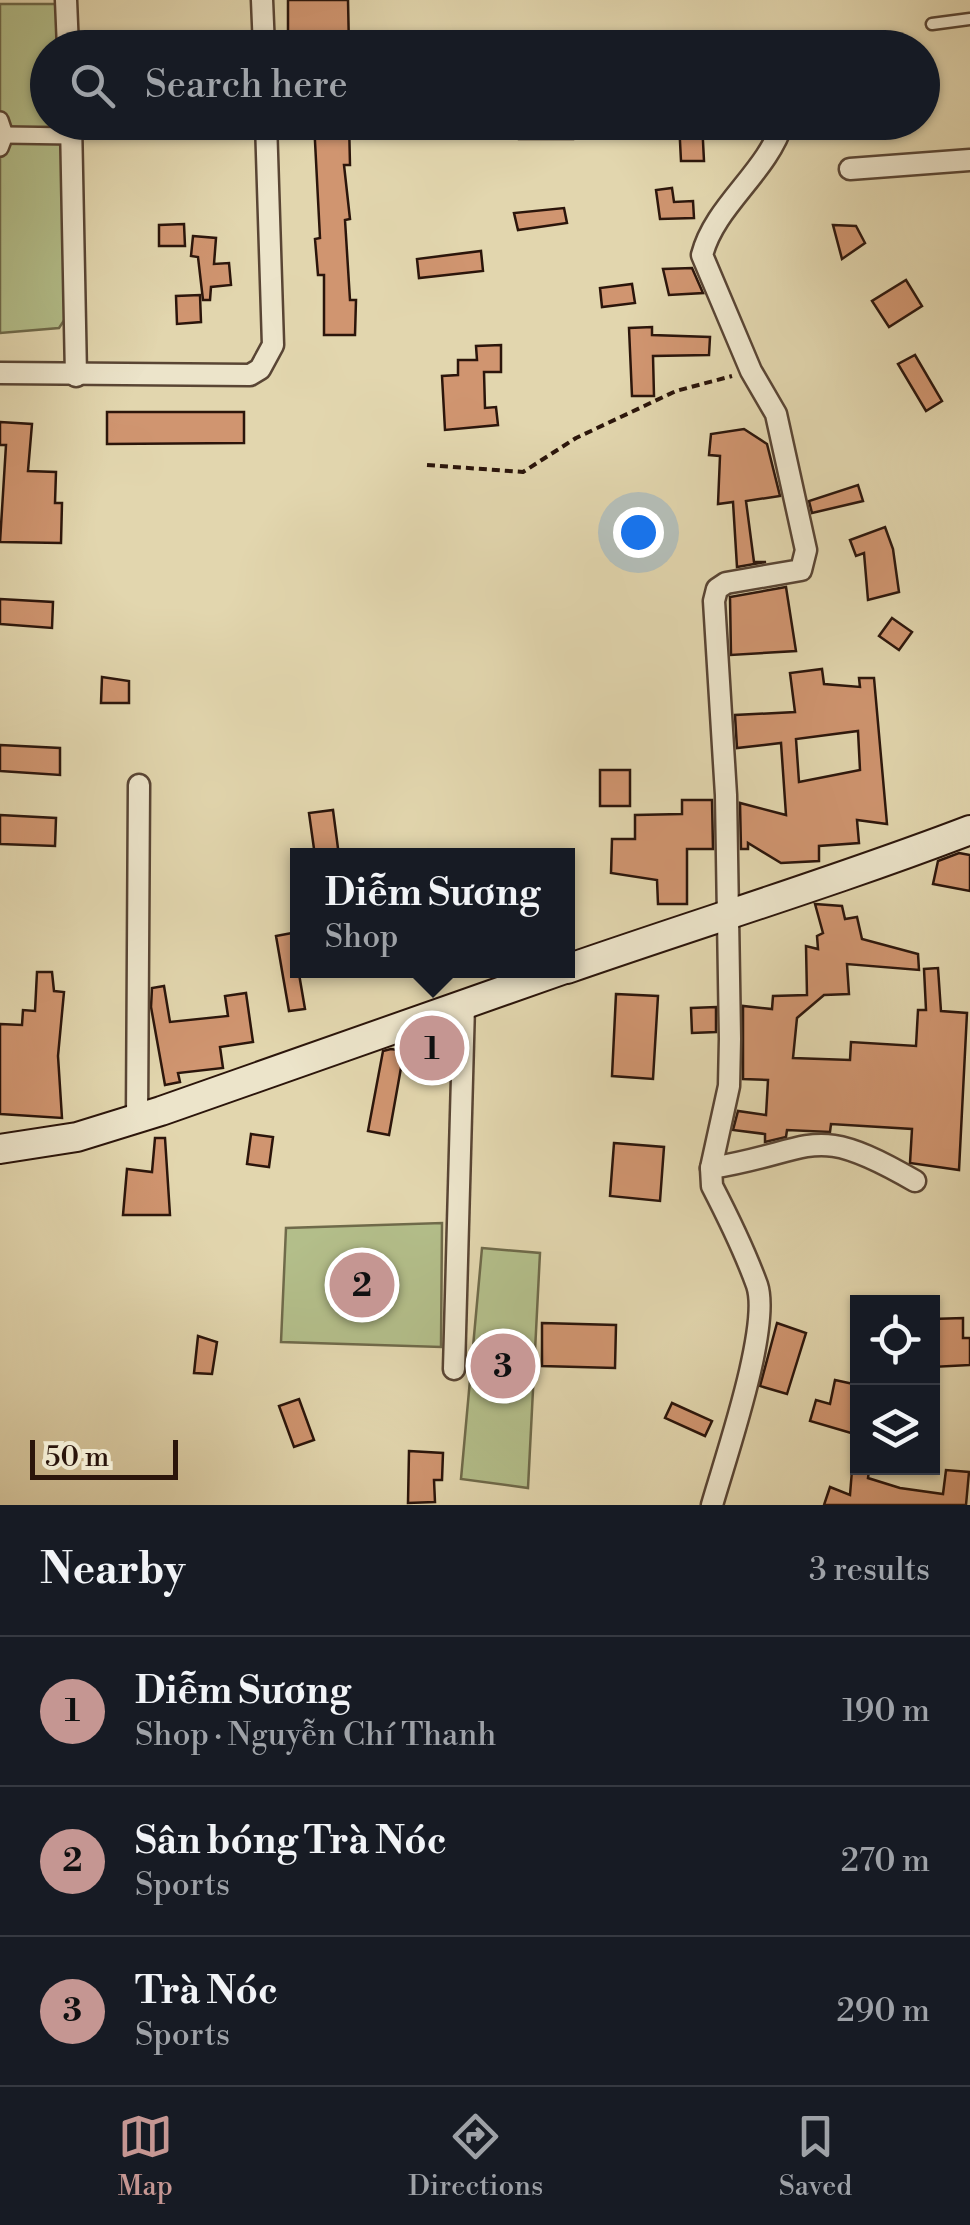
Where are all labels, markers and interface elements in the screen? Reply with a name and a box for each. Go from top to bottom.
search box [30,30,940,140]
icon: search [65,58,120,113]
text: Search here [145,62,348,109]
your location [613,507,664,558]
popup [290,848,575,978]
text: Diễm Sương [325,870,540,917]
text: Shop [325,917,399,957]
pin: 1 [400,1010,464,1086]
pin: 2 [330,1248,394,1322]
map controls [850,1295,940,1475]
button: locate [850,1295,940,1385]
pin: 3 [470,1328,536,1404]
button: layers [850,1385,940,1475]
scale bar [30,1435,178,1480]
text: 50 m [45,1440,109,1475]
text: Nearby [40,1544,185,1597]
text: 3 results [809,1550,930,1590]
text: Diễm Sương [135,1668,351,1715]
text: 1 [65,1691,80,1731]
text: 190 m [842,1691,930,1731]
text: Shop · Nguyễn Chí Thanh [135,1715,496,1755]
text: Sân bóng Trà Nóc [135,1818,447,1865]
text: 2 [62,1841,83,1881]
text: 270 m [841,1841,930,1881]
text: Sports [135,1865,230,1905]
text: Trà Nóc [135,1968,278,2015]
text: 3 [63,1991,82,2031]
text: 290 m [837,1991,930,2031]
text: Sports [135,2015,230,2055]
tab: Map [118,2109,173,2204]
tab: Directions [408,2109,543,2204]
tab: Saved [779,2109,852,2204]

